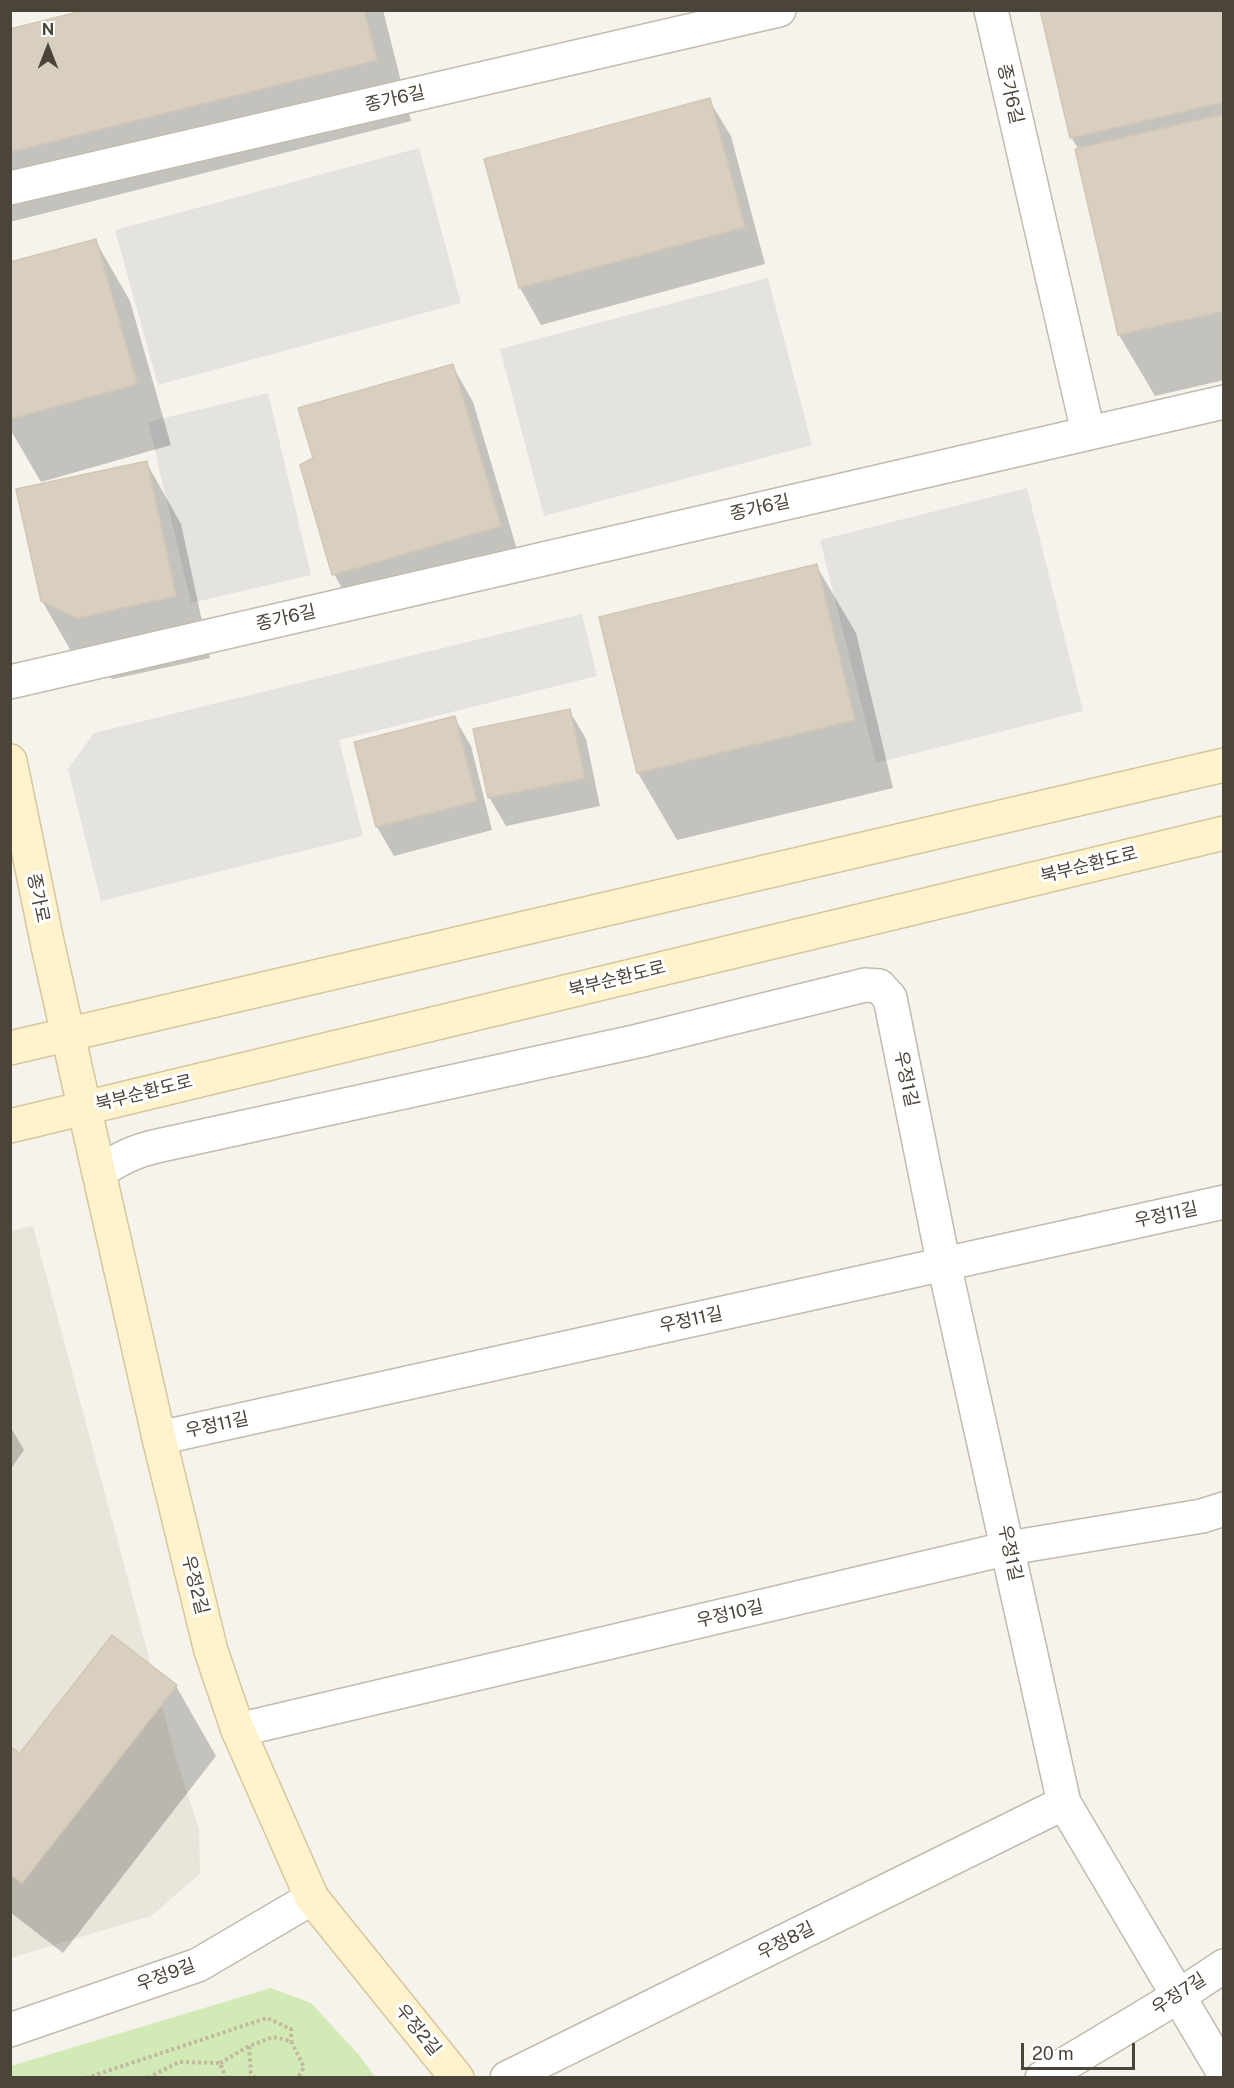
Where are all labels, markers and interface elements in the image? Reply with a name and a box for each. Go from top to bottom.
north arrow [18,18,78,78]
text: N [42,20,54,39]
street label: 종가6길 [993,62,1027,126]
street label: 종가6길 [363,82,427,116]
street label: 종가6길 [728,491,792,525]
street label: 종가6길 [254,601,318,635]
street label: 북부순환도로 [1038,843,1140,887]
street label: 종가로 [22,871,54,925]
street label: 북부순환도로 [566,957,668,1001]
street label: 우정1길 [890,1049,922,1109]
street label: 북부순환도로 [93,1071,195,1115]
street label: 우정11길 [1132,1198,1200,1232]
street label: 우정11길 [657,1303,725,1337]
street label: 우정11길 [183,1408,251,1442]
street label: 우정1길 [994,1523,1026,1583]
street label: 우정2길 [177,1553,213,1617]
street label: 우정10길 [694,1596,766,1632]
street label: 우정8길 [754,1917,818,1965]
street label: 우정9길 [134,1954,198,1996]
street label: 우정7길 [1148,1968,1210,2020]
street label: 우정2길 [391,2000,445,2060]
scale bar [1024,2031,1138,2069]
text: 20 m [1032,2043,1074,2064]

